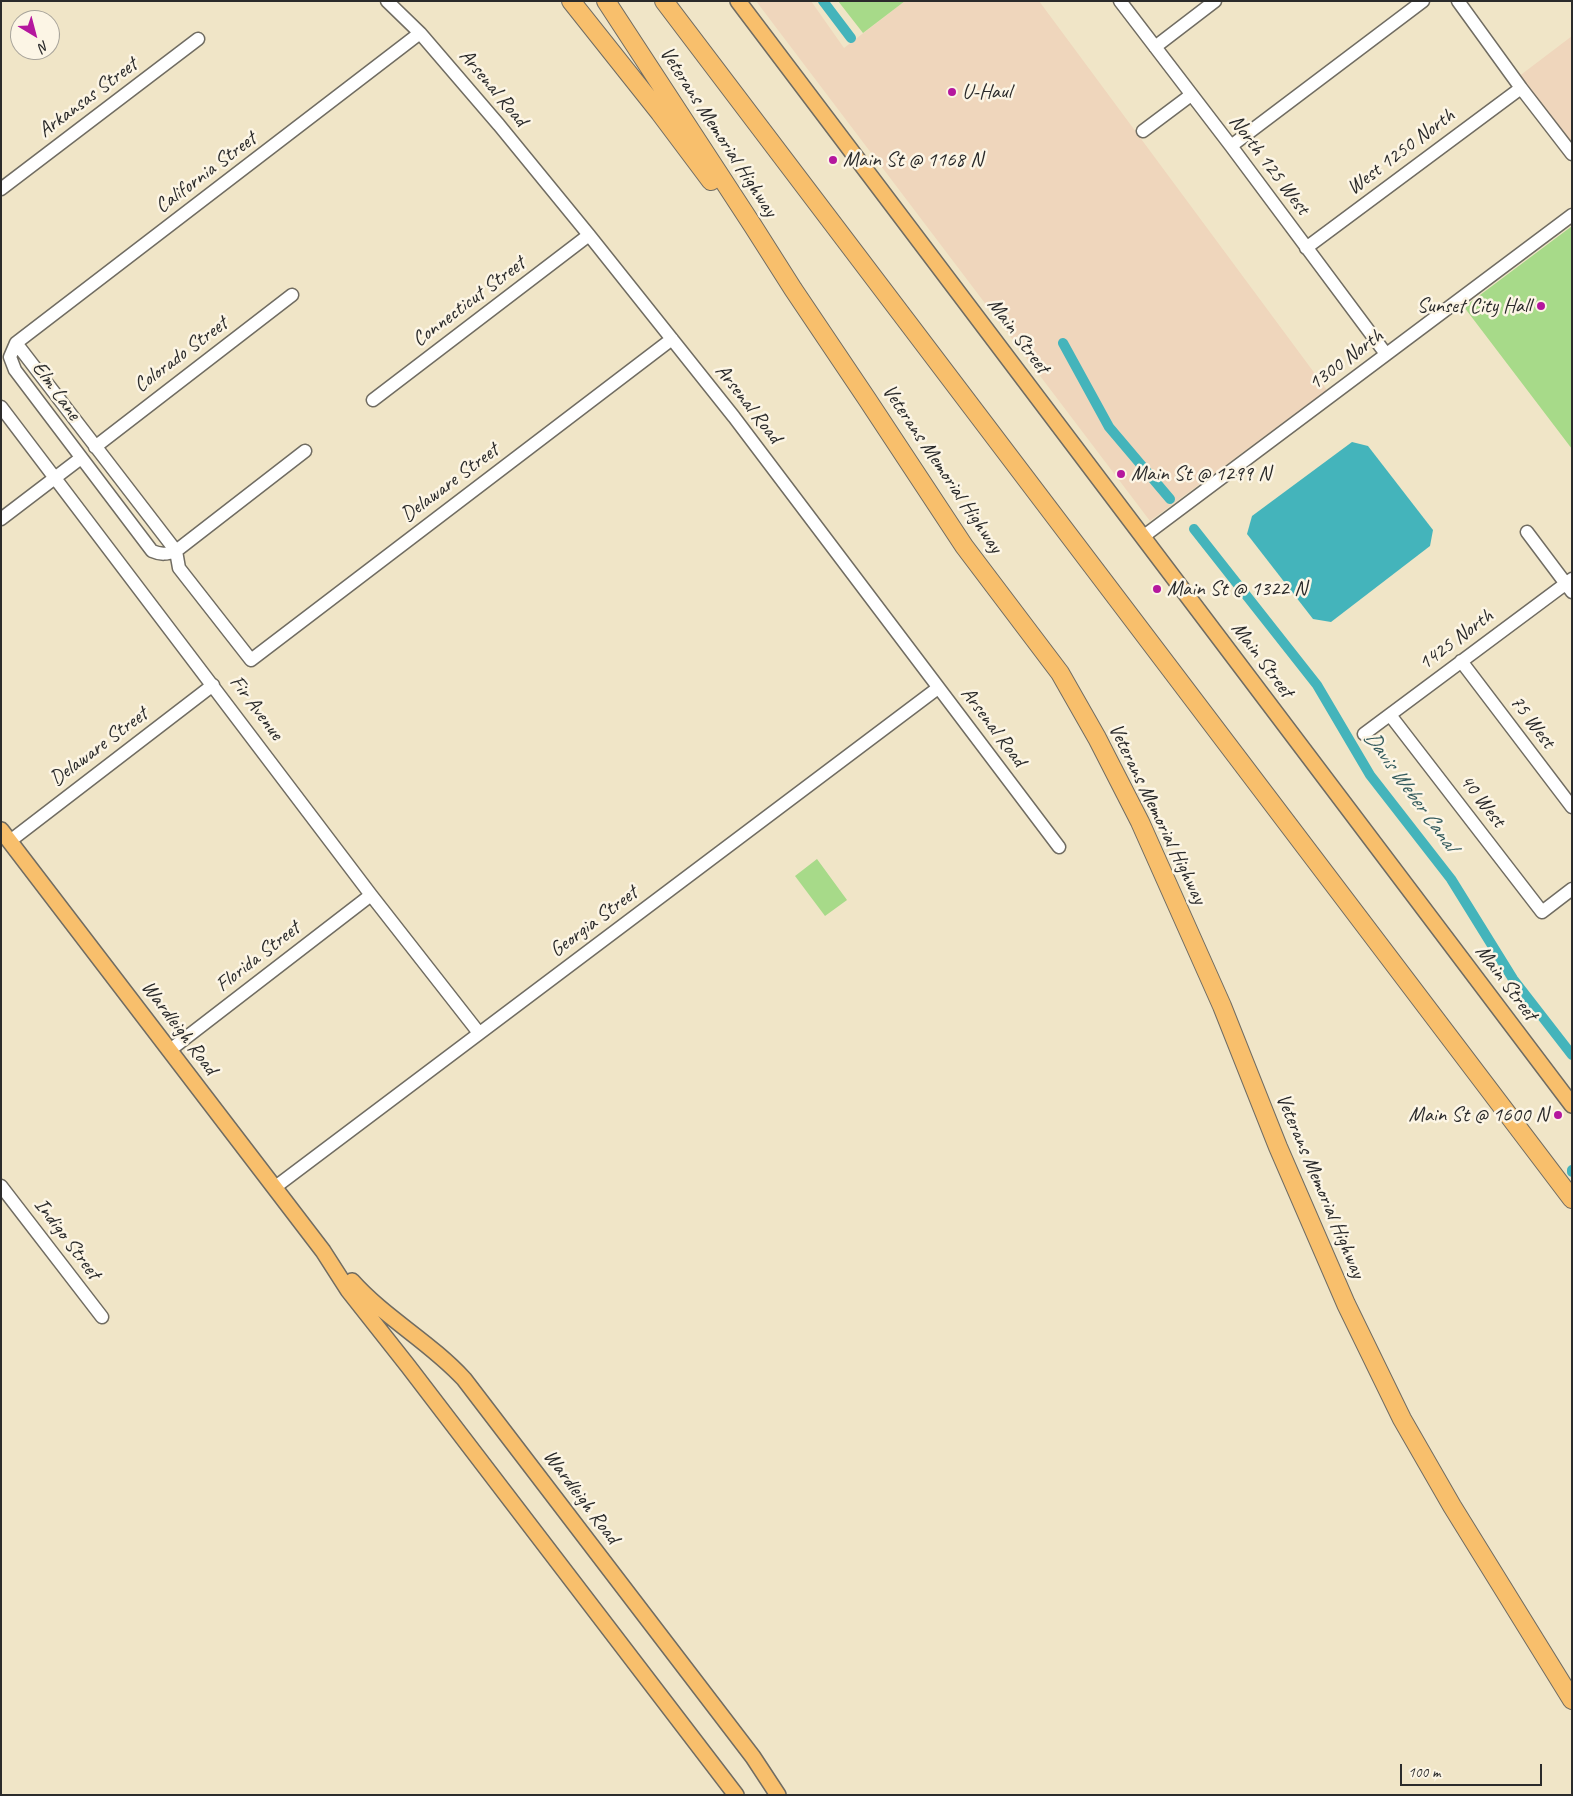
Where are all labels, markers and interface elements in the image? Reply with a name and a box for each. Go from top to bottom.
north arrow [10,10,60,60]
text: N [35,37,52,56]
street label: Veterans Memorial Highway [654,42,782,222]
street label: Arsenal Road [453,44,533,132]
street label: Arkansas Street [33,53,143,143]
place label: U-Haul [962,79,1011,105]
marker: U-Haul [946,86,958,98]
street label: West 1250 North [1342,103,1460,201]
street label: North 125 West [1223,110,1315,220]
street label: California Street [150,127,262,219]
place label: Main St @ 1168 N [843,147,982,173]
marker: Main St @ 1168 N [827,154,839,166]
street label: Connecticut Street [408,251,530,353]
street label: Main Street [981,293,1055,379]
place label: Sunset City Hall [1417,293,1531,319]
marker: Sunset City Hall [1535,300,1547,312]
street label: Colorado Street [129,312,233,398]
street label: 1300 North [1304,324,1388,396]
street label: Elm Lane [26,356,86,426]
street label: Arsenal Road [709,359,787,449]
street label: Veterans Memorial Highway [876,380,1008,558]
street label: Delaware Street [396,438,504,528]
place label: Main St @ 1299 N [1131,461,1270,487]
marker: Main St @ 1299 N [1115,468,1127,480]
place label: Main St @ 1322 N [1167,576,1306,602]
marker: Main St @ 1322 N [1151,583,1163,595]
street label: 1425 North [1414,604,1498,676]
street label: Main Street [1225,617,1299,703]
street label: Fir Avenue [223,671,289,745]
street label: Arsenal Road [955,682,1031,772]
street label: 75 West [1504,690,1560,754]
street label: Delaware Street [45,702,153,792]
street label: Veterans Memorial Highway [1102,720,1212,908]
water label: Davis Weber Canal [1358,726,1462,856]
street label: 40 West [1454,770,1510,832]
street label: Georgia Street [545,881,643,963]
street label: Florida Street [211,916,305,998]
street label: Main Street [1469,940,1543,1026]
street label: Wardleigh Road [135,976,223,1080]
street label: Veterans Memorial Highway [1270,1090,1370,1282]
place label: Main St @ 1600 N [1409,1102,1548,1128]
marker: Main St @ 1600 N [1552,1109,1564,1121]
street label: Indigo Street [28,1193,106,1285]
street label: Wardleigh Road [537,1445,625,1549]
scale bar [1403,1754,1546,1786]
text: 100 m [1408,1763,1440,1782]

